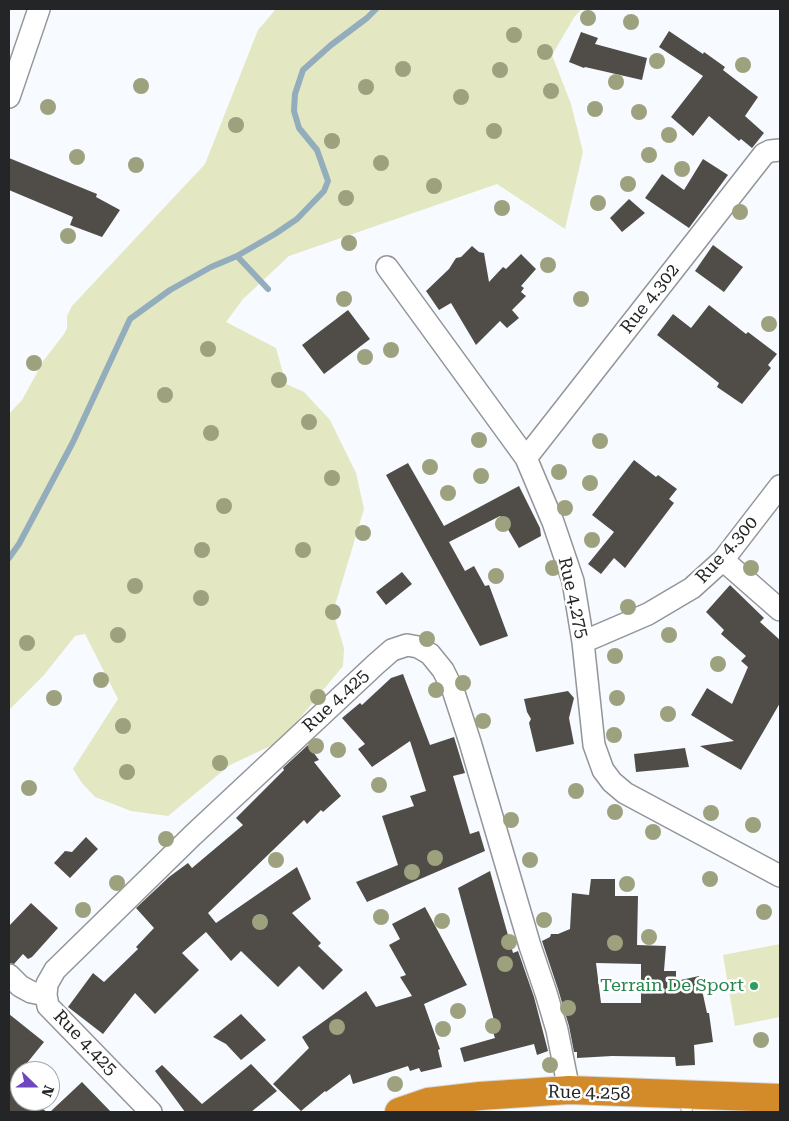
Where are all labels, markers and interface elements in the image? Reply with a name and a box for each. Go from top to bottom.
street label: Rue 4.302 [616,260,684,338]
street label: Rue 4.300 [691,512,763,588]
street label: Rue 4.275 [553,555,593,641]
street label: Rue 4.425 [298,665,374,737]
place label: Terrain De Sport [600,975,744,997]
marker: Terrain De Sport [748,980,760,992]
street label: Rue 4.425 [48,1006,122,1080]
north arrow [10,1061,60,1111]
street label: Rue 4.258 [547,1081,631,1105]
text: N [39,1083,57,1099]

